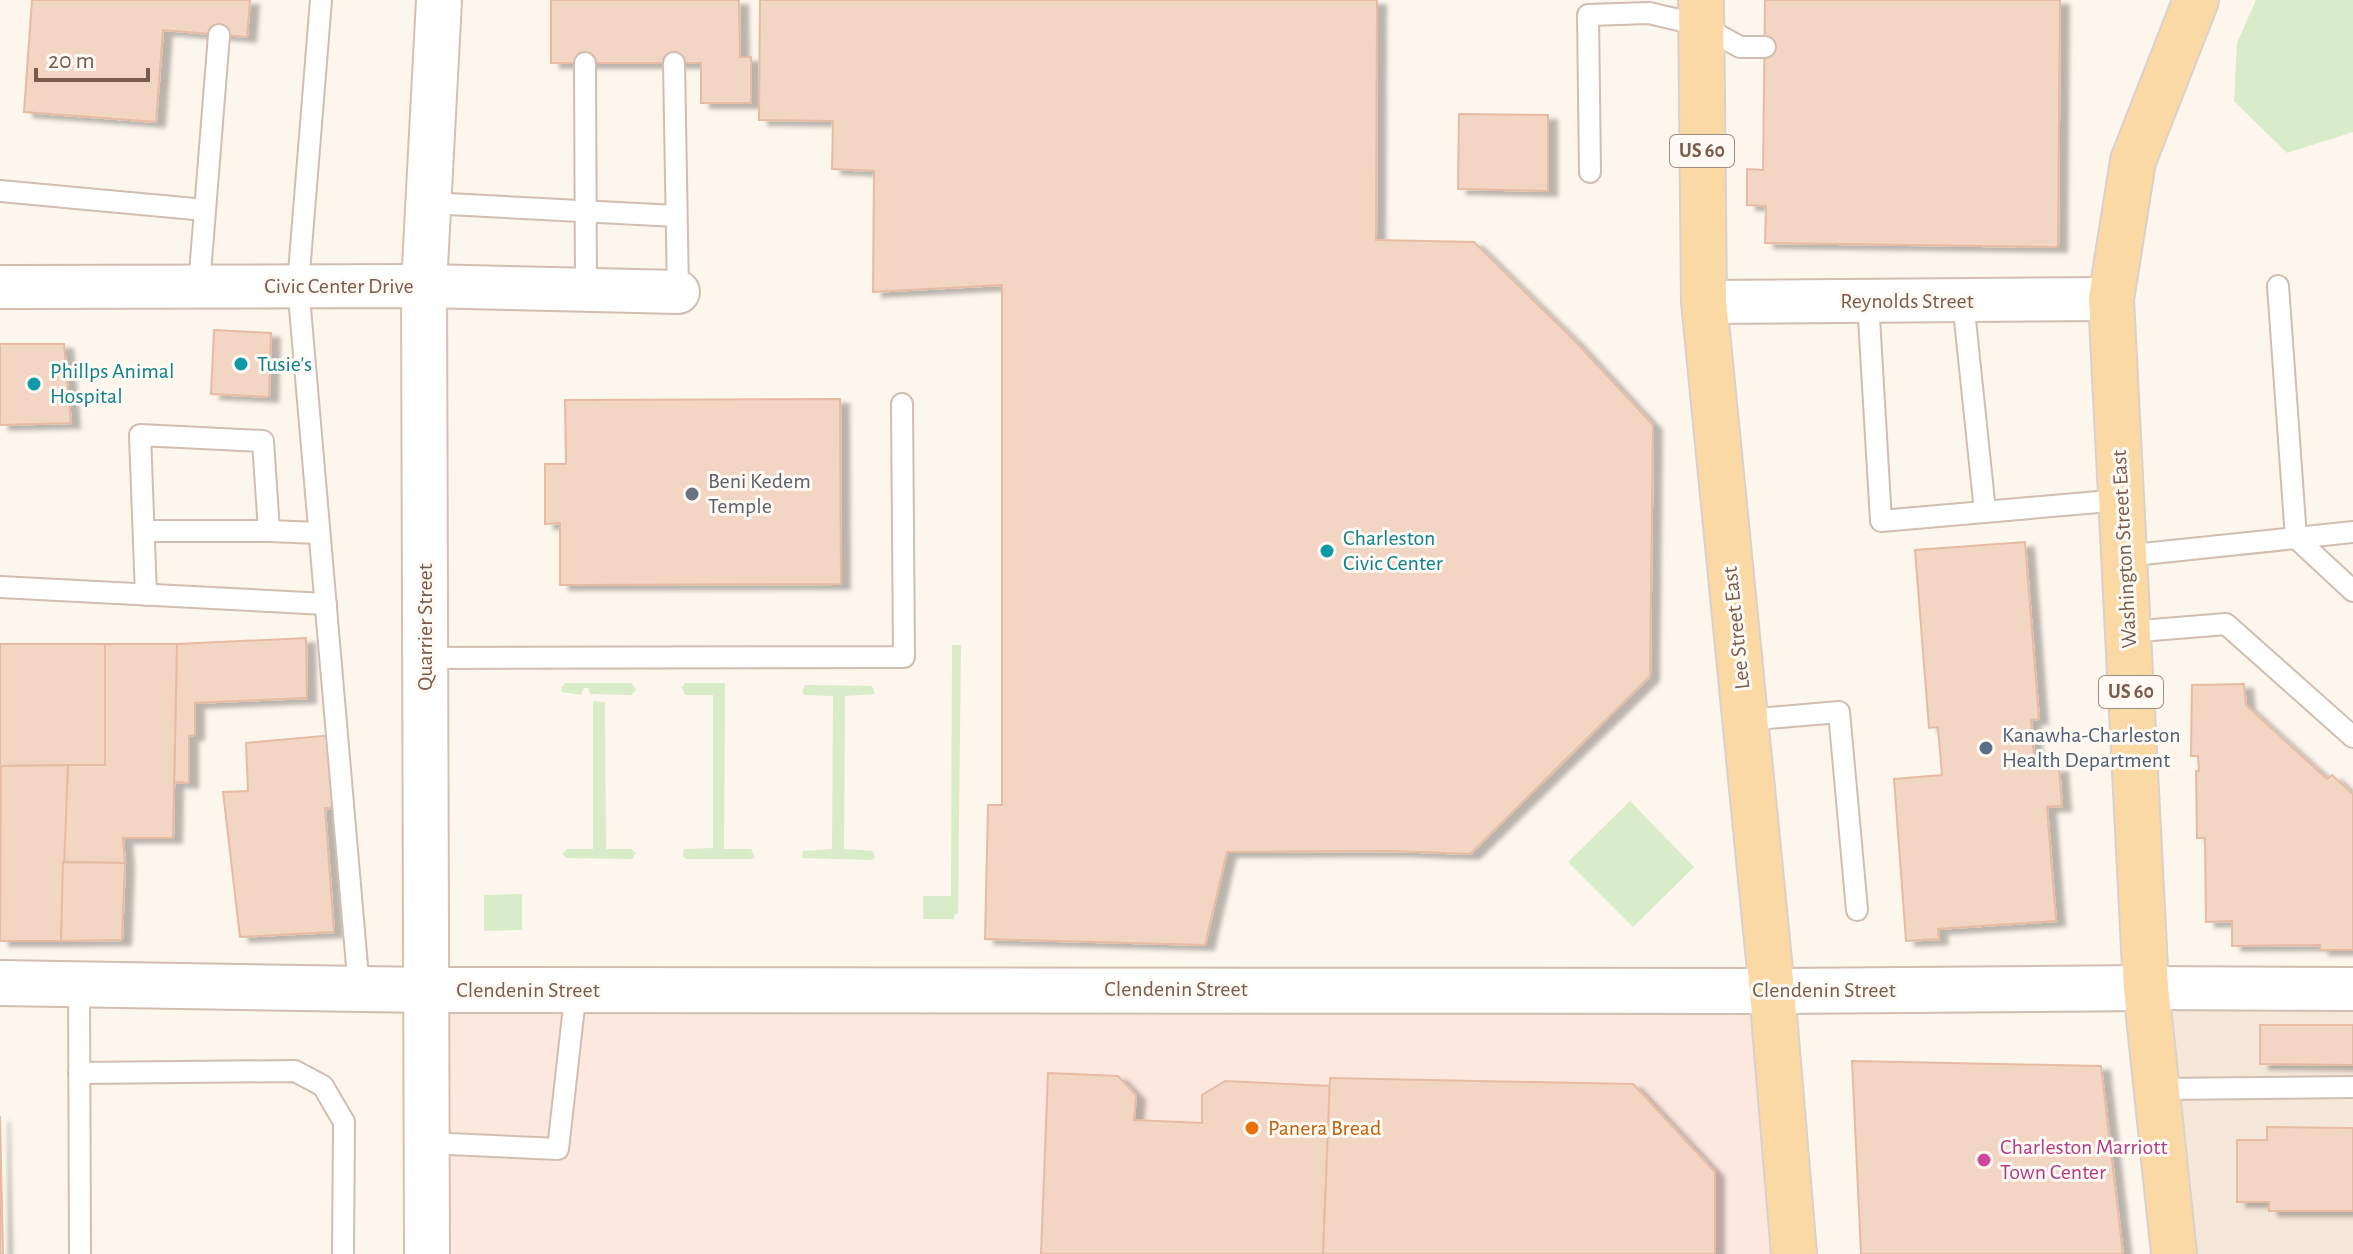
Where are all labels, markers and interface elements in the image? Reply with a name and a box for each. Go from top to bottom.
scale bar [36,32,148,82]
text: 20 m [48,49,95,73]
road number: US 60 [1670,135,1734,167]
street label: Civic Center Drive [264,275,414,297]
street label: Reynolds Street [1840,290,1974,312]
place label: Tusie's [257,353,312,375]
marker: Tusie's [232,355,250,373]
place label: Phillps Animal Hospital [50,360,174,407]
marker: Phillps Animal Hospital [25,375,43,393]
street label: Washington Street East [2108,449,2140,649]
place label: Beni Kedem Temple [708,470,811,517]
marker: Beni Kedem Temple [683,485,701,503]
place label: Charleston Civic Center [1343,527,1443,574]
marker: Charleston Civic Center [1318,542,1336,560]
street label: Quarrier Street [414,563,436,691]
street label: Lee Street East [1719,565,1753,691]
road number: US 60 [2099,676,2163,708]
place label: Kanawha-Charleston Health Department [2002,724,2181,771]
marker: Kanawha-Charleston Health Department [1977,739,1995,757]
street label: Clendenin Street [1104,978,1248,1000]
street label: Clendenin Street [456,979,600,1001]
street label: Clendenin Street [1752,979,1896,1001]
place label: Panera Bread [1268,1117,1381,1139]
marker: Panera Bread [1243,1119,1261,1137]
place label: Charleston Marriott Town Center [2000,1136,2167,1183]
marker: Charleston Marriott Town Center [1975,1151,1993,1169]

